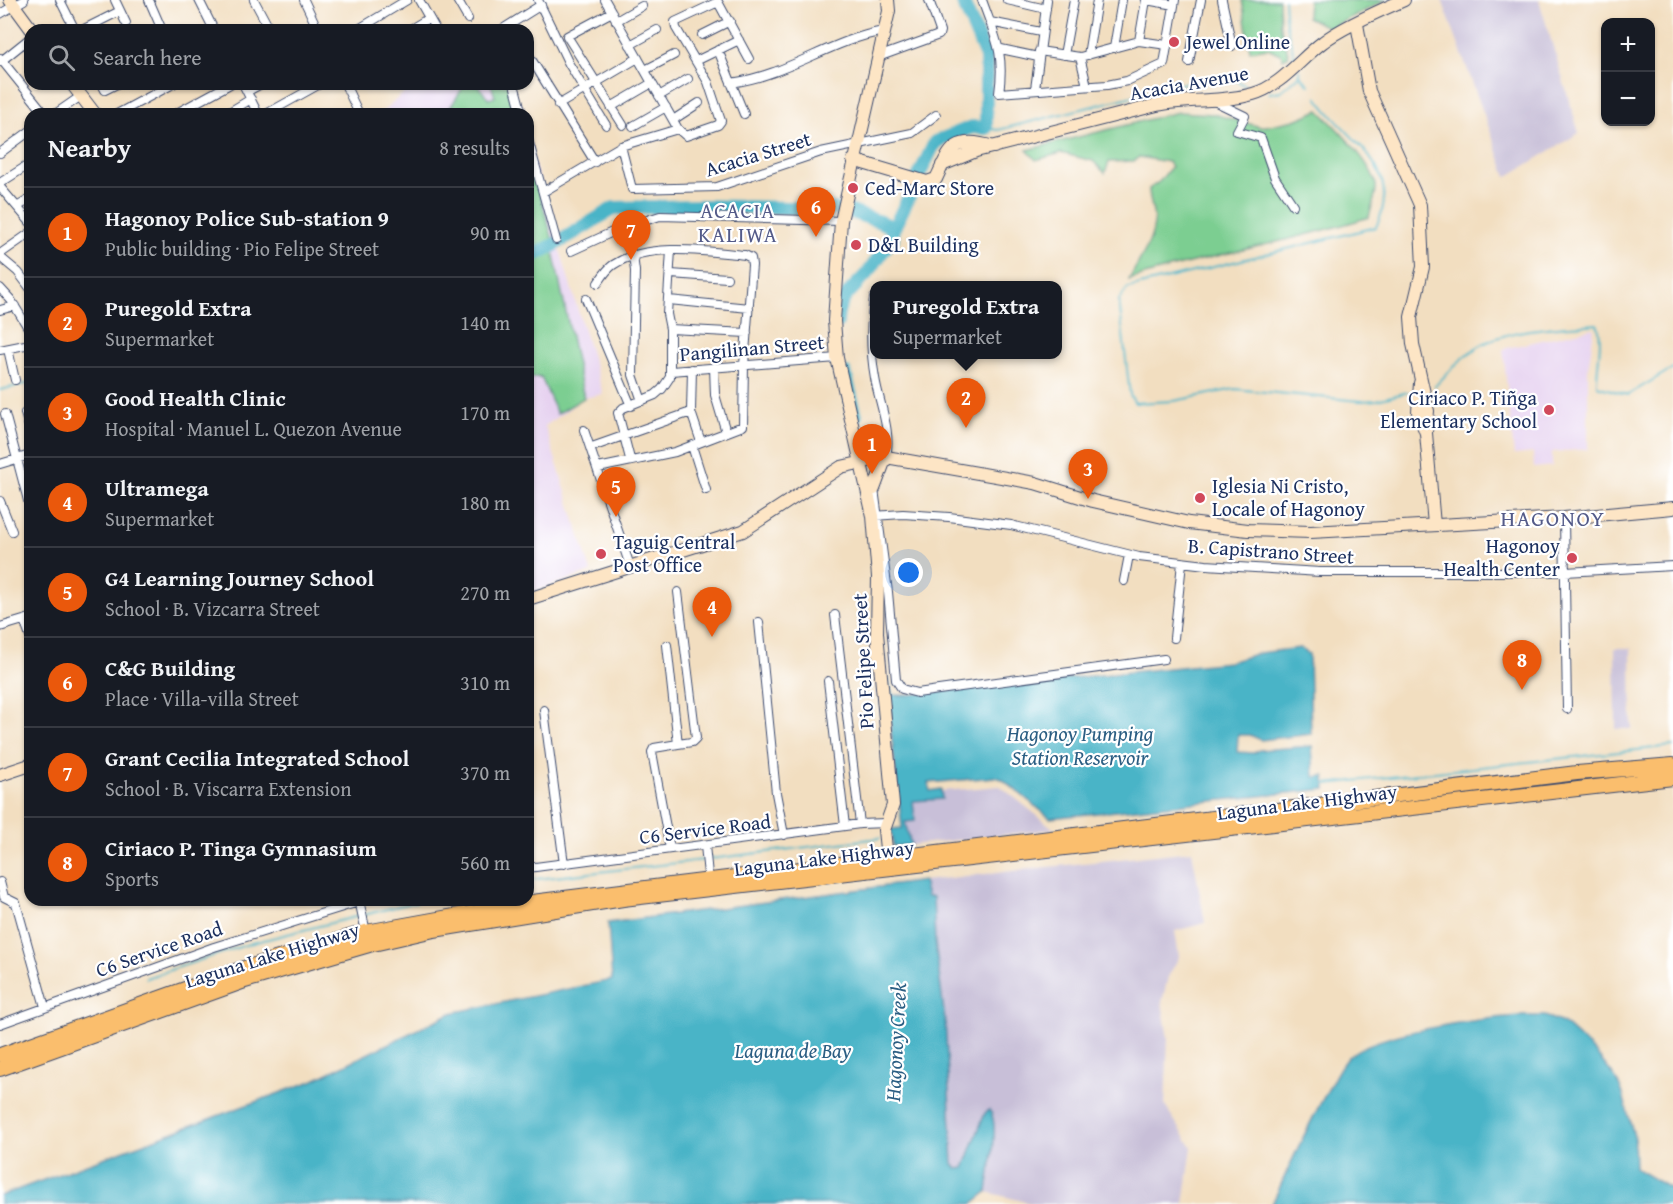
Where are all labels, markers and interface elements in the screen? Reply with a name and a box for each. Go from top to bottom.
map controls [1601,18,1655,126]
button: + [1601,18,1655,72]
search box [24,24,534,90]
place label: Jewel Online [1183,27,1290,56]
marker: Jewel Online [1167,35,1181,49]
icon: search [45,41,78,74]
text: Search here [93,41,202,73]
street label: Acacia Avenue [1127,58,1251,107]
button: − [1601,72,1655,126]
street label: Acacia Street [701,124,814,183]
text: Nearby [48,128,131,167]
text: 8 results [439,133,510,162]
place label: Ced-Marc Store [865,173,994,202]
marker: Ced-Marc Store [846,181,860,195]
pin: 6 [796,188,836,237]
district label: ACACIA KALIWA [698,195,778,250]
text: Hagonoy Police Sub-station 9 [105,202,389,234]
pin: 7 [612,210,650,260]
text: 1 [62,218,73,247]
text: 90 m [470,218,510,247]
place label: D&L Building [868,230,979,259]
text: Public building · Pio Felipe Street [105,234,379,263]
marker: D&L Building [849,238,863,252]
popup [870,281,1062,359]
text: Puregold Extra [893,290,1039,322]
text: Puregold Extra [105,292,251,324]
text: 2 [62,308,73,337]
text: 140 m [460,308,510,337]
text: Supermarket [893,322,1002,351]
text: Supermarket [105,324,214,353]
street label: Pangilinan Street [678,327,826,368]
pin: 2 [946,378,986,428]
text: Good Health Clinic [105,382,286,414]
place label: Ciriaco P. Tiñga Elementary School [1380,383,1538,435]
text: 3 [62,398,73,427]
text: 170 m [460,398,510,427]
marker: Ciriaco P. Tiñga Elementary School [1542,403,1556,417]
text: Hospital · Manuel L. Quezon Avenue [105,414,402,443]
pin: 1 [852,424,892,474]
pin: 3 [1068,450,1108,499]
pin: 5 [596,468,636,517]
place label: Iglesia Ni Cristo, Locale of Hagonoy [1212,471,1365,523]
text: Ultramega [105,472,209,504]
text: 4 [62,488,73,517]
text: 180 m [460,488,510,517]
marker: Iglesia Ni Cristo, Locale of Hagonoy [1193,491,1207,505]
district label: HAGONOY [1501,502,1605,534]
text: Supermarket [105,504,214,533]
place label: Taguig Central Post Office [613,527,736,579]
street label: B. Capistrano Street [1187,530,1355,571]
place label: Hagonoy Health Center [1443,531,1560,583]
marker: Taguig Central Post Office [594,547,608,561]
marker: Hagonoy Health Center [1565,551,1579,565]
your location [894,558,923,587]
text: G4 Learning Journey School [105,562,374,594]
text: 5 [62,578,73,607]
text: 270 m [460,578,510,607]
pin: 4 [692,588,732,637]
street label: Pio Felipe Street [844,592,881,730]
text: School · B. Vizcarra Street [105,594,320,623]
pin: 8 [1502,640,1541,690]
text: C&G Building [105,652,235,684]
text: 6 [62,668,73,697]
text: 310 m [460,668,510,697]
text: Place · Villa-villa Street [105,684,299,713]
water label: Hagonoy Pumping Station Reservoir [1006,718,1154,773]
text: Grant Cecilia Integrated School [105,742,409,774]
text: 7 [62,758,73,787]
text: 370 m [460,758,510,787]
text: School · B. Viscarra Extension [105,774,351,803]
street label: Laguna Lake Highway [1215,776,1399,827]
street label: C6 Service Road [637,806,773,851]
text: Ciriaco P. Tinga Gymnasium [105,832,377,864]
street label: Laguna Lake Highway [732,832,916,883]
text: 8 [62,848,73,877]
text: 560 m [460,848,510,877]
text: Sports [105,864,159,893]
street label: C6 Service Road [92,913,226,984]
street label: Laguna Lake Highway [181,914,363,995]
water label: Hagonoy Creek [877,981,914,1103]
water label: Laguna de Bay [734,1035,852,1066]

